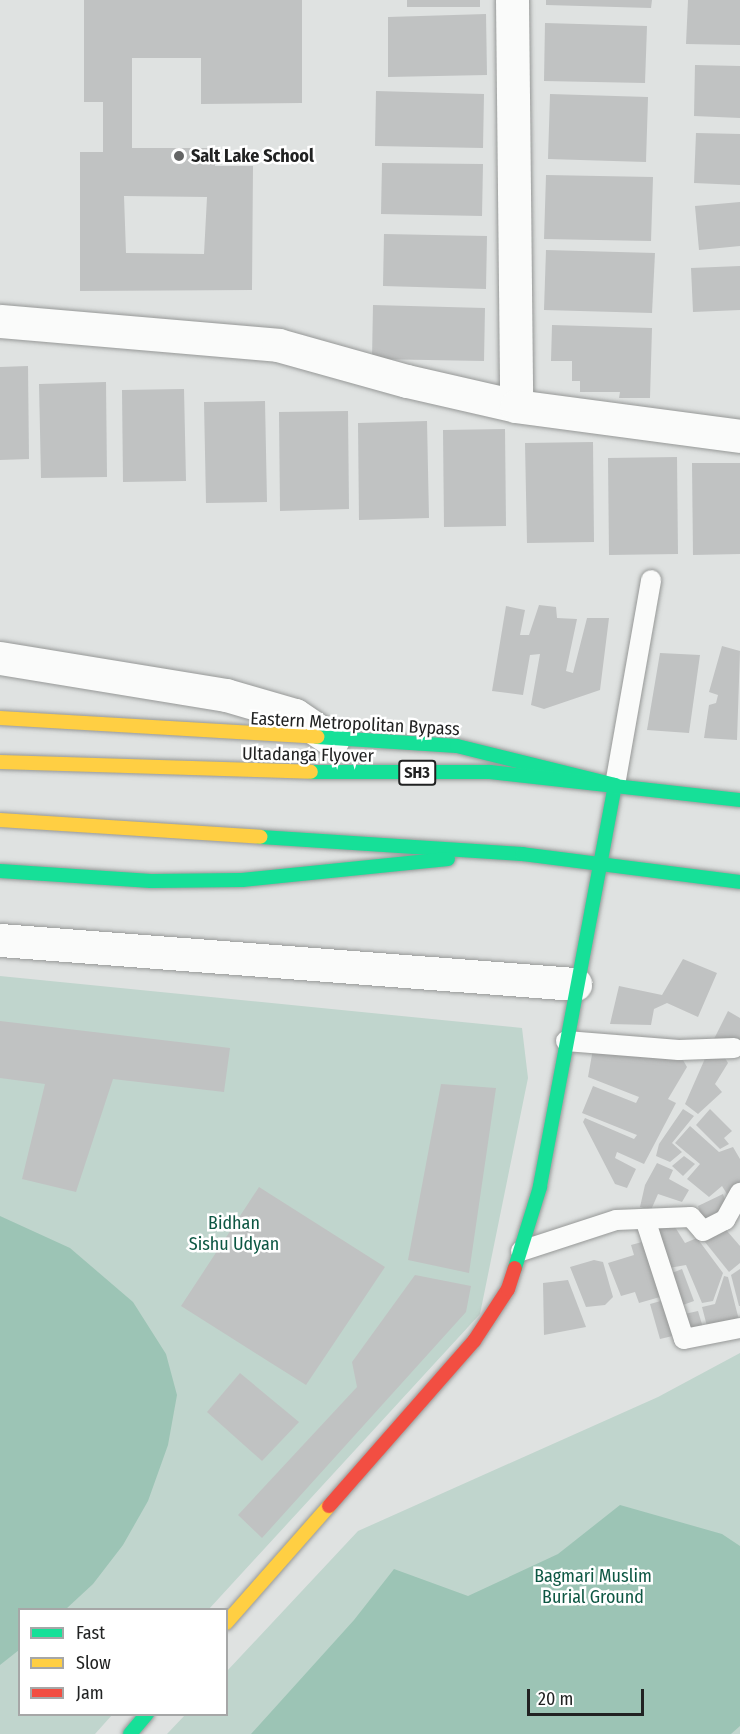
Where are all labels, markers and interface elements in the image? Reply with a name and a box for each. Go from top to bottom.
place label: Salt Lake School [191,145,314,167]
marker: Salt Lake School [172,149,186,163]
street label: Eastern Metropolitan Bypass [250,708,460,740]
street label: Ultadanga Flyover [242,743,374,767]
road number: SH3 [398,760,436,786]
park label: Bidhan Sishu Udyan [189,1213,279,1256]
park label: Bagmari Muslim Burial Ground [534,1566,652,1608]
legend [18,1608,228,1716]
text: Fast [76,1622,105,1644]
text: Slow [76,1652,111,1674]
scale bar [530,1677,647,1715]
text: Jam [76,1682,104,1704]
text: 20 m [538,1688,573,1710]

